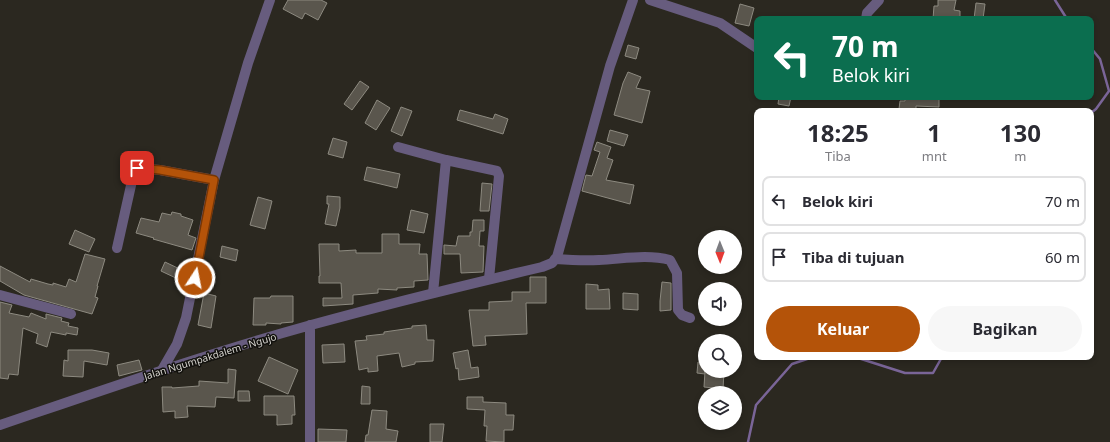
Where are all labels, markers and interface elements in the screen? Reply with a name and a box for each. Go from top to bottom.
text: 70 m [832,27,899,65]
icon: left [766,32,818,84]
text: Belok kiri [832,63,910,87]
text: 18:25 [807,116,869,149]
text: 1 [927,116,941,149]
text: 130 [1000,116,1041,149]
text: Tiba [825,147,851,165]
text: mnt [922,147,947,165]
text: m [1014,147,1026,165]
pin [120,151,154,185]
icon: arrive [126,157,148,179]
icon: left [768,190,790,212]
text: Belok kiri [802,191,873,211]
text: 70 m [1045,191,1080,211]
north arrow [698,230,742,274]
map controls [698,230,742,430]
icon: arrive [768,246,790,268]
text: Tiba di tujuan [802,247,905,267]
text: 60 m [1045,247,1080,267]
position arrow [174,257,216,299]
button: sound [698,282,742,326]
button: Keluar [766,306,920,352]
button: Bagikan [928,306,1082,352]
street label: Jalan Ngumpakdalem - Ngujo [141,329,278,383]
button: search [698,334,742,378]
button: layers [698,386,742,430]

